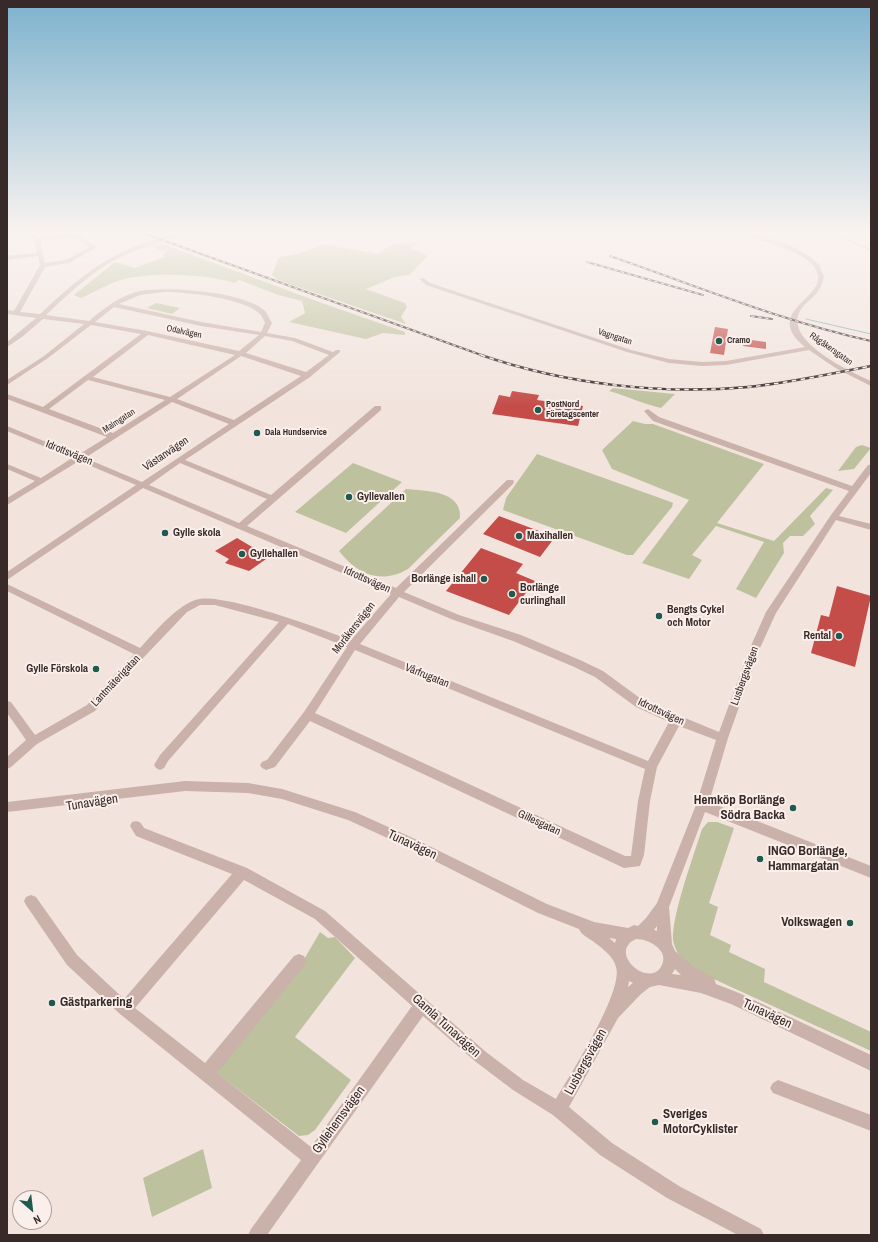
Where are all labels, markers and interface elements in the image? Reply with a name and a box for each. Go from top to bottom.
street label: Odalvägen [165,323,203,341]
street label: Vagngatan [597,326,633,348]
street label: Rågåkersgatan [807,330,855,368]
marker: Cramo [714,336,724,346]
place label: Cramo [727,336,750,346]
place label: PostNord Företagscenter [546,400,599,421]
marker: PostNord Företagscenter [533,405,543,415]
street label: Malmgatan [101,407,137,435]
marker: Dala Hundservice [252,428,262,438]
place label: Dala Hundservice [265,428,327,438]
street label: Västanvägen [141,434,191,474]
street label: Idrottsvägen [44,438,94,468]
place label: Gyllevallen [357,490,405,504]
marker: Gyllevallen [344,492,354,502]
place label: Gylle skola [173,526,221,540]
marker: Gylle skola [160,528,170,538]
place label: Maxihallen [527,529,573,543]
marker: Maxihallen [514,531,524,541]
place label: Gyllehallen [250,547,298,561]
marker: Gyllehallen [237,549,247,559]
street label: Idrottsvägen [342,564,392,596]
place label: Borlänge ishall [411,572,476,586]
marker: Borlänge ishall [479,574,489,584]
place label: Borlänge curlinghall [520,581,566,607]
marker: Borlänge curlinghall [507,589,517,599]
street label: Moråkersvägen [330,599,378,657]
place label: Bengts Cykel och Motor [667,603,724,629]
marker: Bengts Cykel och Motor [654,611,664,621]
place label: Rental [803,629,831,643]
marker: Rental [834,631,844,641]
street label: Lusbergsvägen [728,645,762,707]
street label: Lantmäterigatan [89,652,143,710]
street label: Vårfrugatan [403,661,451,691]
place label: Gylle Förskola [26,662,88,676]
marker: Gylle Förskola [91,664,101,674]
street label: Idrottsvägen [636,696,686,728]
street label: Tunavägen [65,791,119,815]
place label: Hemköp Borlänge Södra Backa [694,793,785,824]
marker: Hemköp Borlänge Södra Backa [788,803,798,813]
street label: Gillesgatan [516,807,562,839]
street label: Tunavägen [385,827,439,863]
place label: INGO Borlänge, Hammargatan [768,844,847,875]
marker: INGO Borlänge, Hammargatan [755,854,765,864]
place label: Volkswagen [781,915,842,931]
marker: Volkswagen [845,918,855,928]
street label: Gamla Tunavägen [409,991,483,1061]
place label: Gästparkering [60,995,132,1011]
street label: Tunavägen [740,996,794,1032]
marker: Gästparkering [47,998,57,1008]
street label: Lusbergsvägen [562,1026,610,1098]
street label: Gyllehemsvägen [309,1083,369,1157]
place label: Sveriges MotorCyklister [663,1107,738,1138]
marker: Sveriges MotorCyklister [650,1117,660,1127]
north arrow [12,1190,52,1230]
text: N [31,1212,43,1227]

